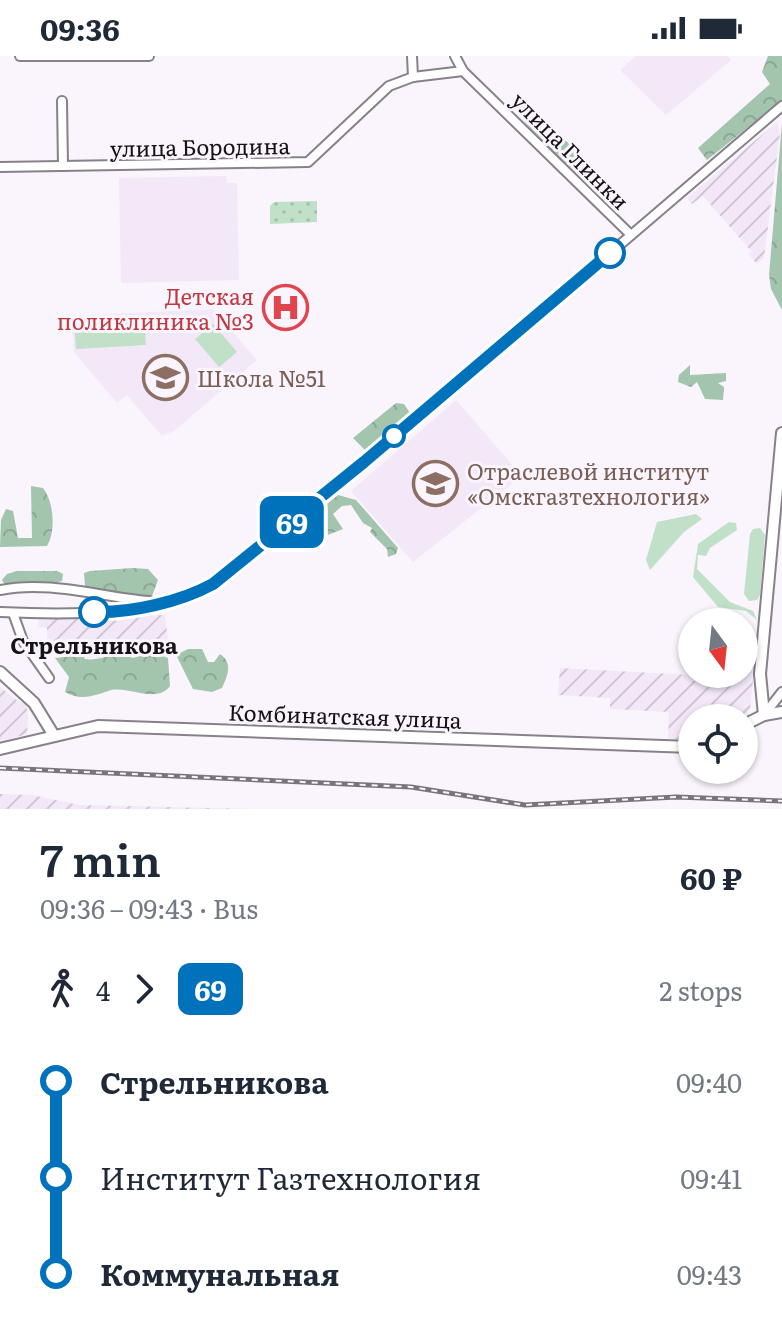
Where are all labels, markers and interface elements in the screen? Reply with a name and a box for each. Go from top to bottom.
text: 09:36 [40,6,120,50]
street label: улица Глинки [505,84,637,216]
street label: улица Бородина [109,128,291,164]
unlabelled marker [595,238,625,268]
place label: Детская поликлиника №3 [57,279,254,337]
hospital icon: Детская поликлиника №3 [261,284,309,332]
school or university icon: Школа №51 [142,353,190,401]
place label: Школа №51 [197,361,326,394]
unlabelled marker [383,425,405,447]
place label: Отраслевой институт «Омскгазтехнология» [467,454,710,512]
school or university icon: Отраслевой институт «Омскгазтехнология» [412,459,460,507]
line badge: 69 [256,496,328,548]
text: 69 [276,501,308,543]
marker: Стрельникова [79,597,109,627]
north arrow [678,608,758,688]
map controls [678,608,758,784]
place label: Стрельникова [10,628,178,661]
street label: Комбинатская улица [228,694,462,736]
button: locate [678,704,758,784]
text: 7 min [40,825,161,891]
text: 60 ₽ [680,855,742,899]
text: 09:36 – 09:43 · Bus [40,888,258,927]
icon: walk [40,967,84,1011]
icon: forward [122,967,166,1011]
text: 69 [194,968,227,1010]
text: 4 [96,970,110,1009]
text: 2 stops [659,970,742,1009]
text: Стрельникова [100,1059,329,1103]
text: 09:40 [676,1062,742,1101]
text: Институт Газтехнология [100,1155,481,1199]
text: 09:41 [680,1158,742,1197]
text: Коммунальная [100,1251,339,1295]
text: 09:43 [677,1254,742,1293]

